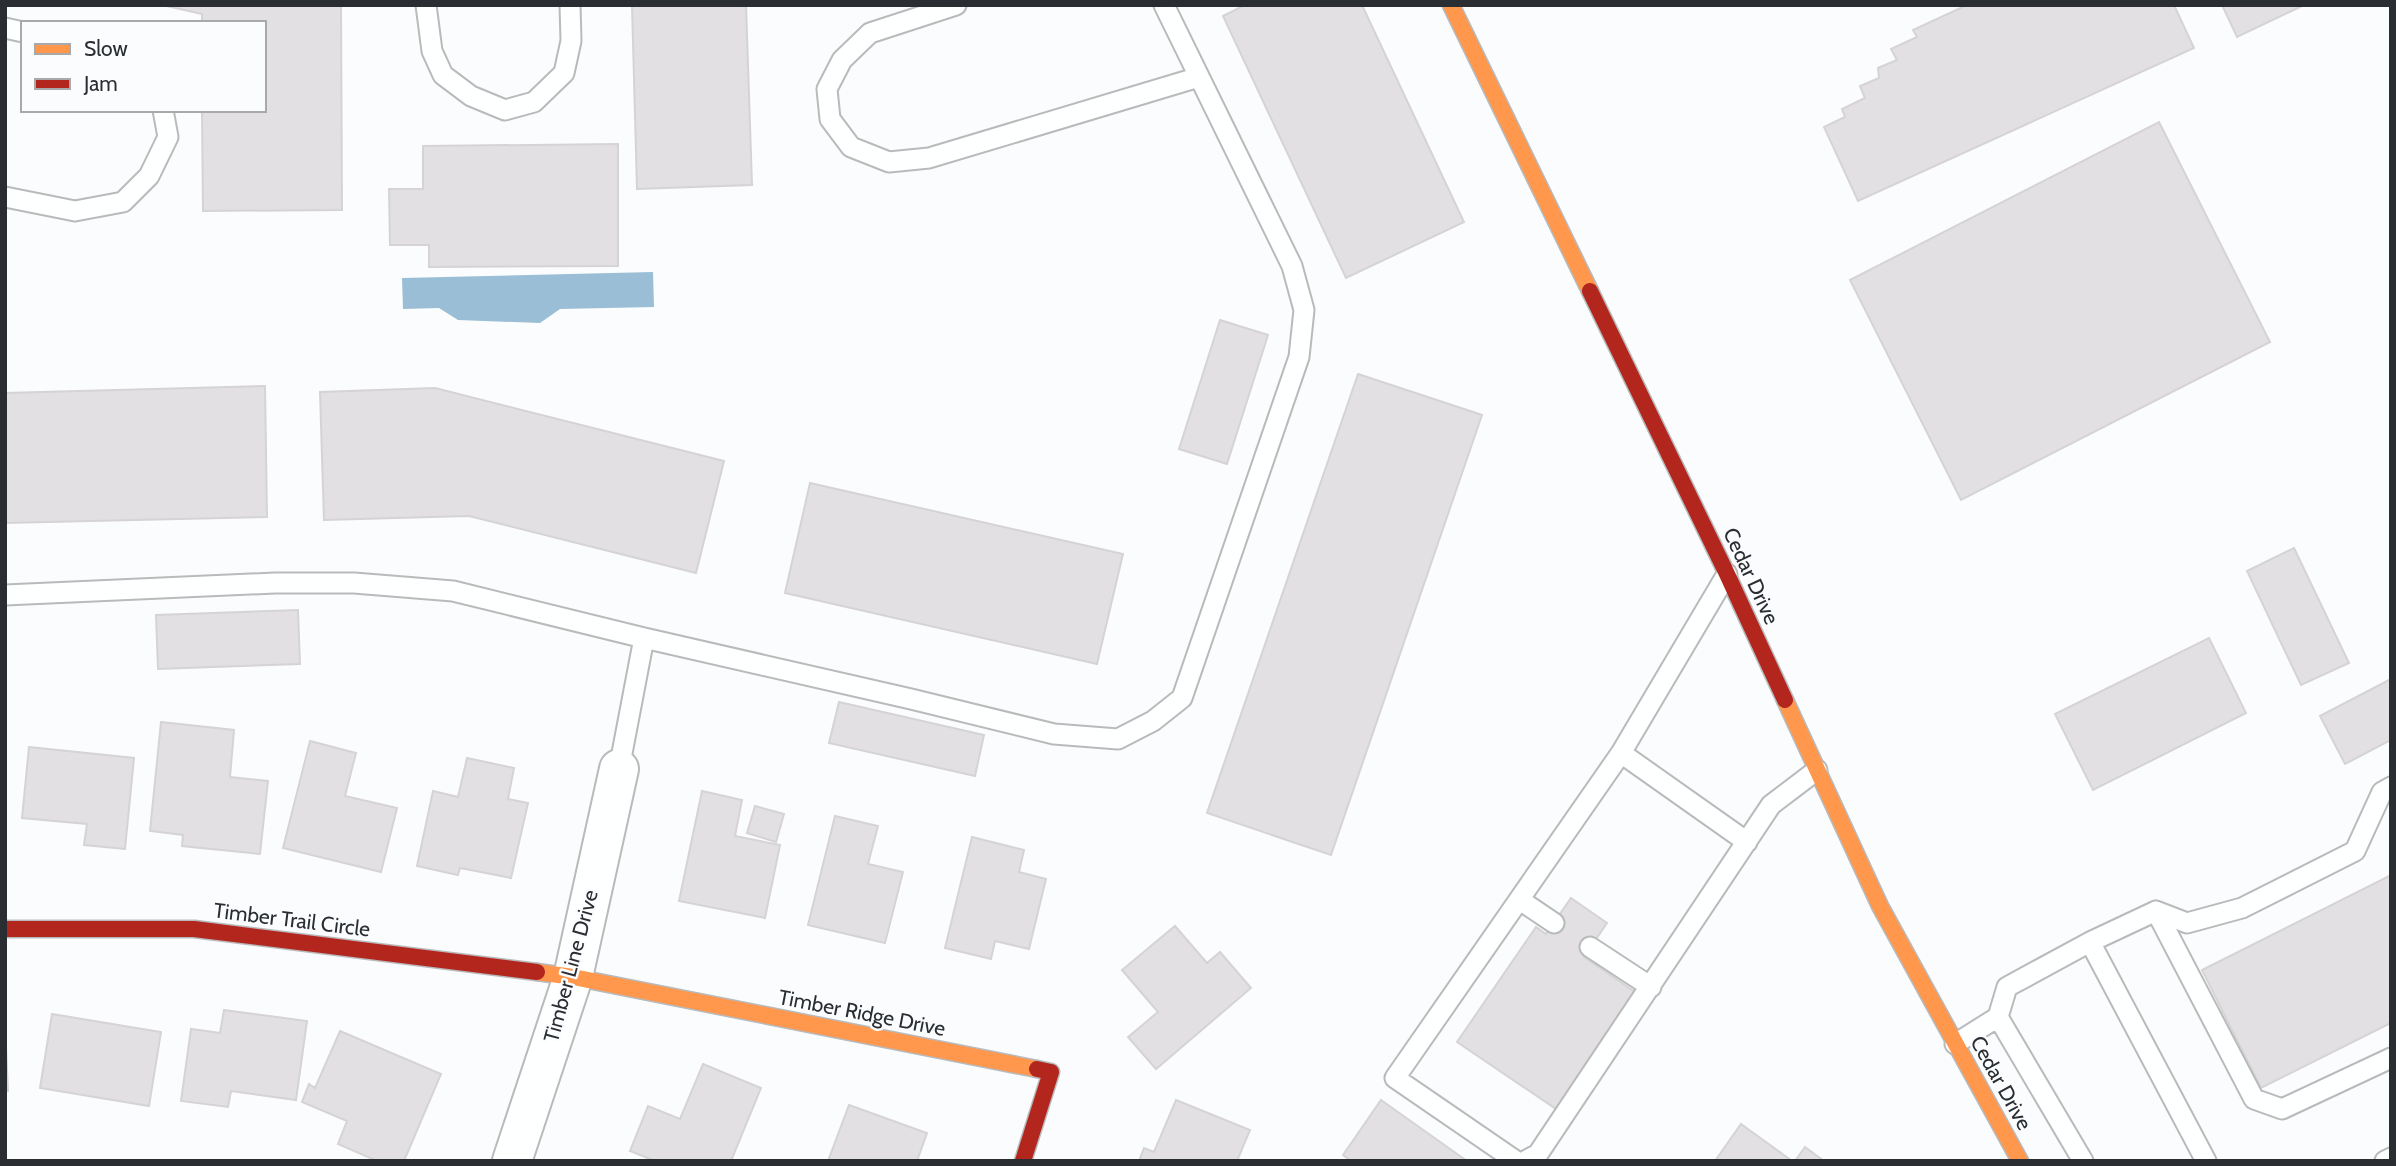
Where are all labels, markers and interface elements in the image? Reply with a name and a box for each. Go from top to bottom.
legend [21,21,266,112]
text: Slow [84,36,128,61]
text: Jam [83,71,118,96]
street label: Cedar Drive [1718,524,1785,628]
street label: Timber Line Drive [538,887,603,1045]
street label: Timber Trail Circle [213,898,372,942]
street label: Timber Ridge Drive [777,984,948,1041]
street label: Cedar Drive [1965,1031,2038,1134]

